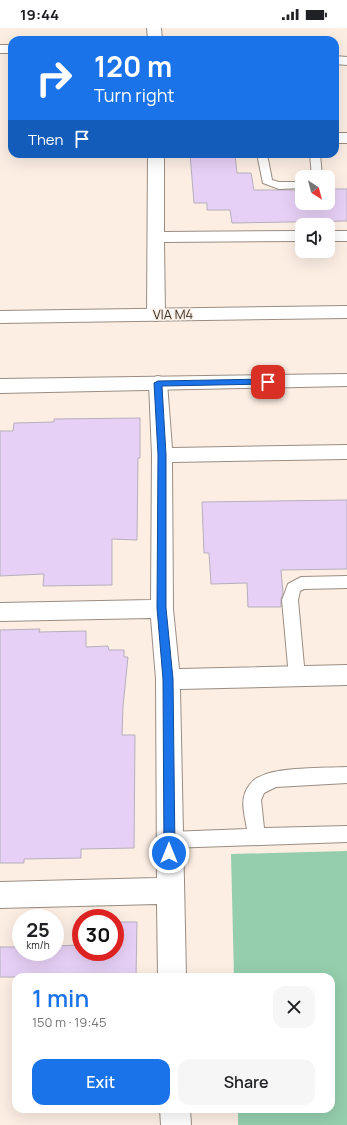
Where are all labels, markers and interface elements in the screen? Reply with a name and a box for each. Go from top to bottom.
text: 19:44 [20,4,59,25]
text: 120 m [94,47,172,85]
icon: right [28,52,80,104]
text: Turn right [94,83,175,107]
icon: arrive [71,128,93,150]
text: Then [28,129,63,150]
north arrow [295,170,335,210]
map controls [295,170,335,258]
button: sound [295,218,335,258]
street label: VIA M4 [153,305,194,323]
pin [251,365,285,399]
icon: arrive [257,371,279,393]
position arrow [148,832,190,874]
speed limit sign: 30 [72,909,124,961]
text: 25 [26,916,50,943]
text: km/h [26,938,50,952]
text: 1 min [32,981,89,1014]
button: close [273,986,315,1028]
text: 150 m · 19:45 [32,1013,106,1031]
button: Exit [32,1059,170,1105]
button: Share [178,1059,315,1105]

